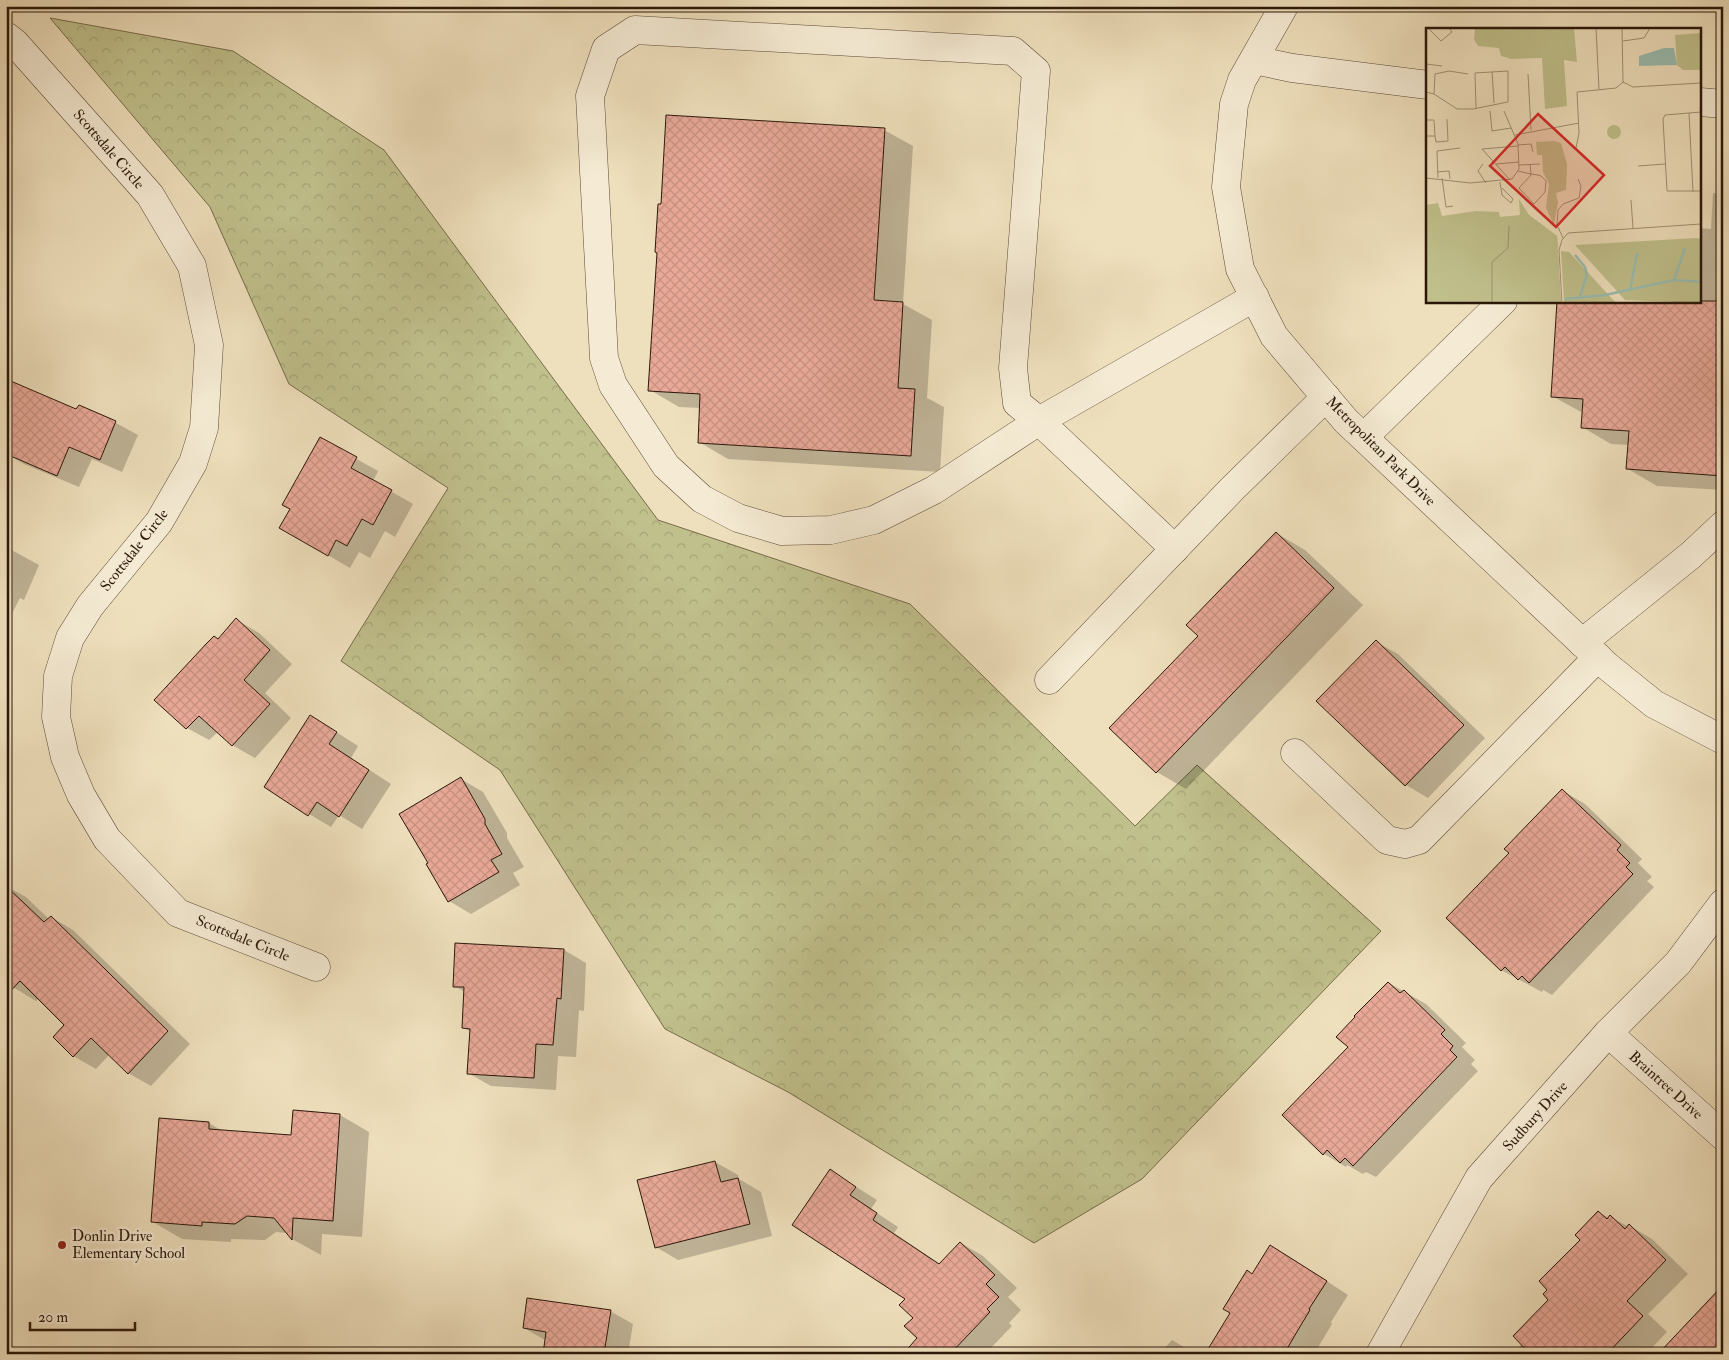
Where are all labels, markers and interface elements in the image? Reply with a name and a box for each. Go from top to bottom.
inset map [1426,28,1702,302]
street label: Scottsdale Circle [69,105,148,193]
street label: Metropolitan Park Drive [1321,393,1439,511]
street label: Scottsdale Circle [96,505,173,595]
street label: Scottsdale Circle [193,911,293,966]
street label: Braintree Drive [1625,1047,1707,1124]
street label: Sudbury Drive [1499,1077,1572,1155]
place label: Donlin Drive Elementary School [72,1227,185,1263]
marker: Donlin Drive Elementary School [56,1239,68,1251]
scale bar [30,1300,135,1332]
text: 20 m [38,1308,68,1327]

